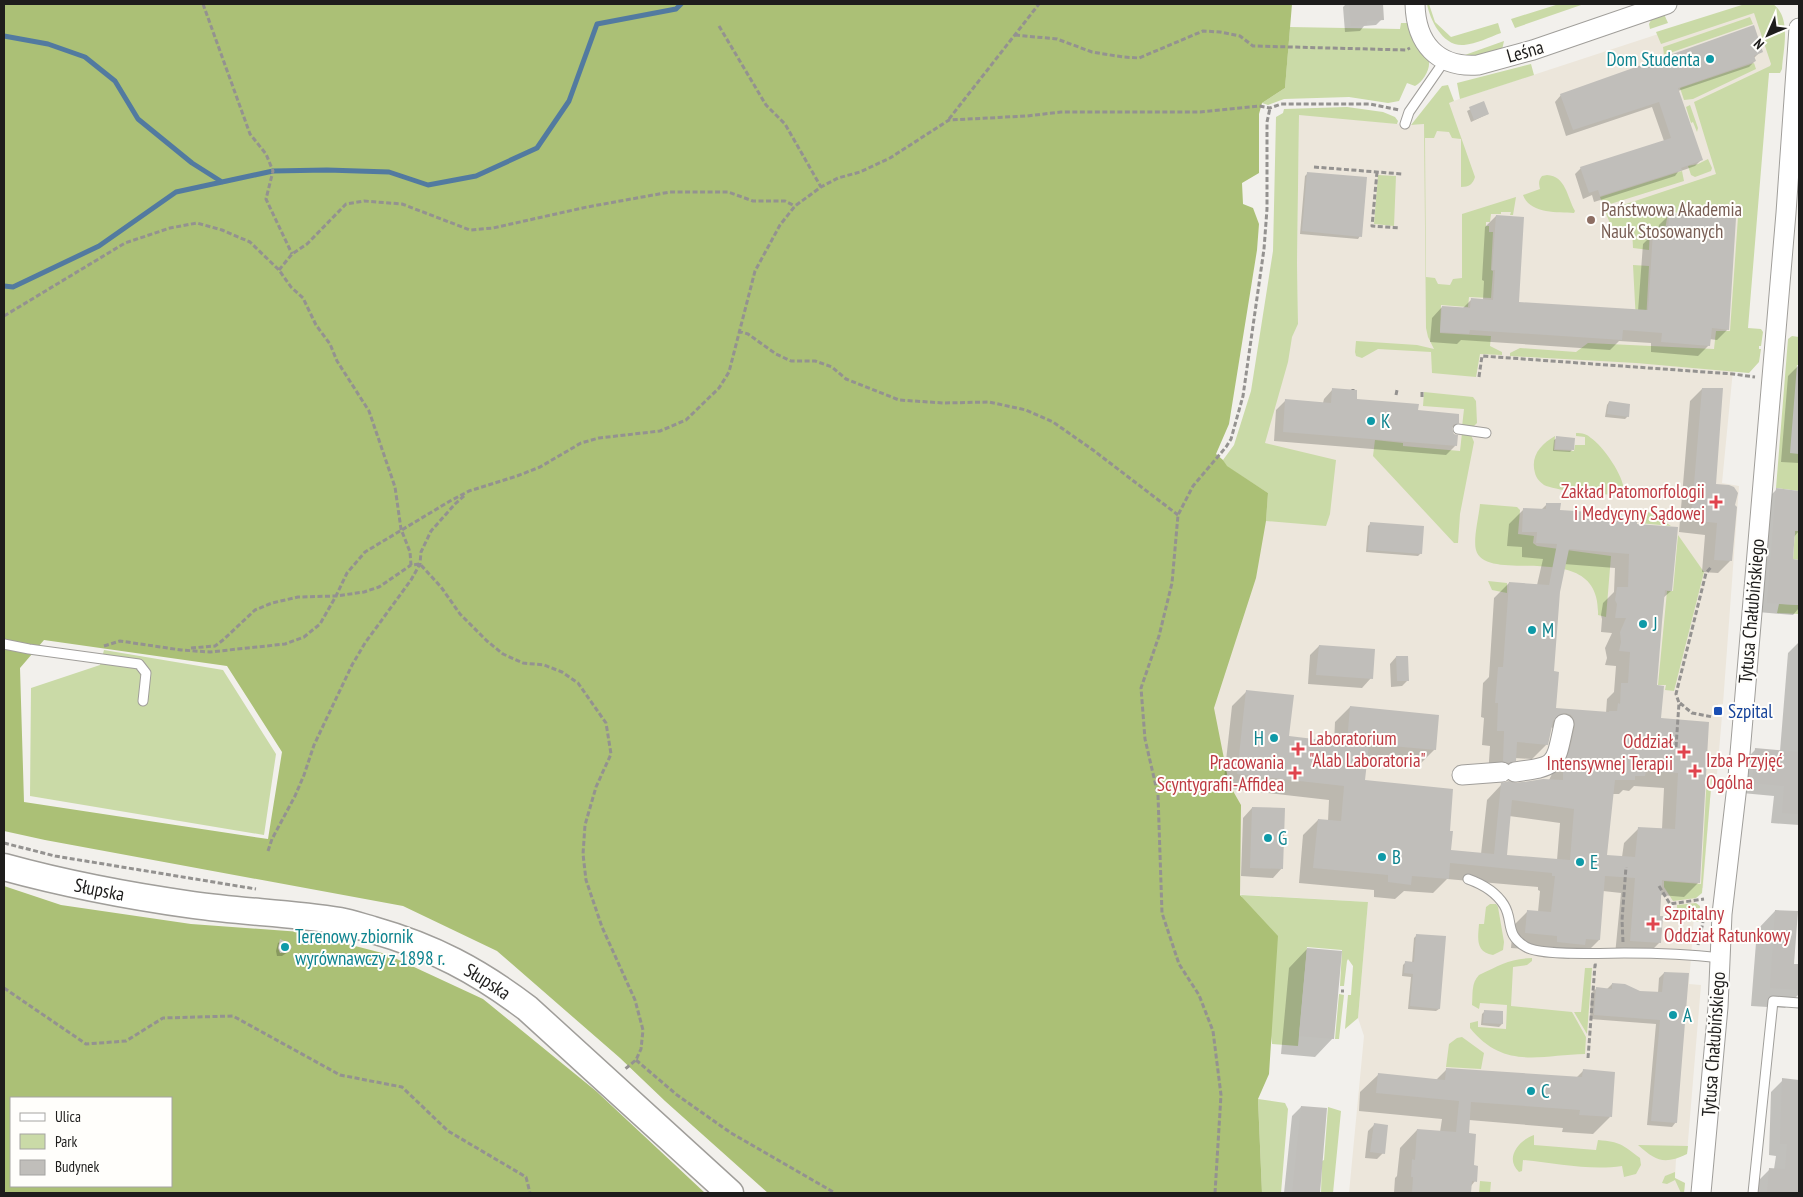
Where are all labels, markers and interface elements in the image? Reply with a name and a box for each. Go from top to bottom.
north arrow [1743,10,1793,60]
street label: Leśna [1504,34,1546,68]
text: N [1750,35,1768,53]
place label: Dom Studenta [1607,47,1700,71]
marker: Dom Studenta [1704,53,1716,65]
place label: Państwowa Akademia Nauk Stosowanych [1601,197,1742,243]
marker: Państwowa Akademia Nauk Stosowanych [1585,214,1597,226]
place label: K [1381,409,1390,433]
marker: K [1365,415,1377,427]
place label: Zakład Patomorfologii i Medycyny Sądowej [1561,479,1705,525]
marker: Zakład Patomorfologii i Medycyny Sądowej [1709,495,1723,509]
street label: Tytusa Chałubińskiego [1733,538,1769,684]
place label: J [1652,612,1658,636]
place label: M [1542,618,1554,642]
marker: J [1637,618,1649,630]
marker: M [1526,624,1538,636]
place label: Szpital [1728,699,1773,723]
marker: Szpital [1712,705,1724,717]
place label: H [1254,726,1264,750]
place label: Laboratorium "Alab Laboratoria" [1309,726,1426,772]
place label: Oddział Intensywnej Terapii [1547,729,1674,775]
marker: H [1268,732,1280,744]
marker: Laboratorium "Alab Laboratoria" [1291,742,1305,756]
marker: Oddział Intensywnej Terapii [1677,745,1691,759]
place label: Izba Przyjęć Ogólna [1706,748,1783,794]
place label: Pracowania Scyntygrafii-Affidea [1157,750,1284,796]
marker: Izba Przyjęć Ogólna [1688,764,1702,778]
marker: Pracowania Scyntygrafii-Affidea [1288,766,1302,780]
place label: G [1278,826,1287,850]
marker: G [1262,832,1274,844]
place label: B [1392,845,1401,869]
place label: E [1590,850,1598,874]
marker: B [1376,851,1388,863]
marker: E [1574,856,1586,868]
street label: Słupska [72,872,126,906]
place label: Szpitalny Oddział Ratunkowy [1664,901,1791,947]
marker: Szpitalny Oddział Ratunkowy [1646,917,1660,931]
place label: Terenowy zbiornik wyrównawczy z 1898 r. [295,924,445,970]
marker: Terenowy zbiornik wyrównawczy z 1898 r. [279,941,291,953]
street label: Słupska [460,957,516,1005]
street label: Tytusa Chałubińskiego [1696,971,1730,1117]
place label: A [1683,1003,1692,1027]
marker: A [1667,1009,1679,1021]
place label: C [1541,1079,1550,1103]
marker: C [1525,1085,1537,1097]
legend [10,1097,172,1187]
text: Ulica [55,1107,81,1126]
text: Park [55,1132,77,1151]
text: Budynek [55,1157,99,1176]

